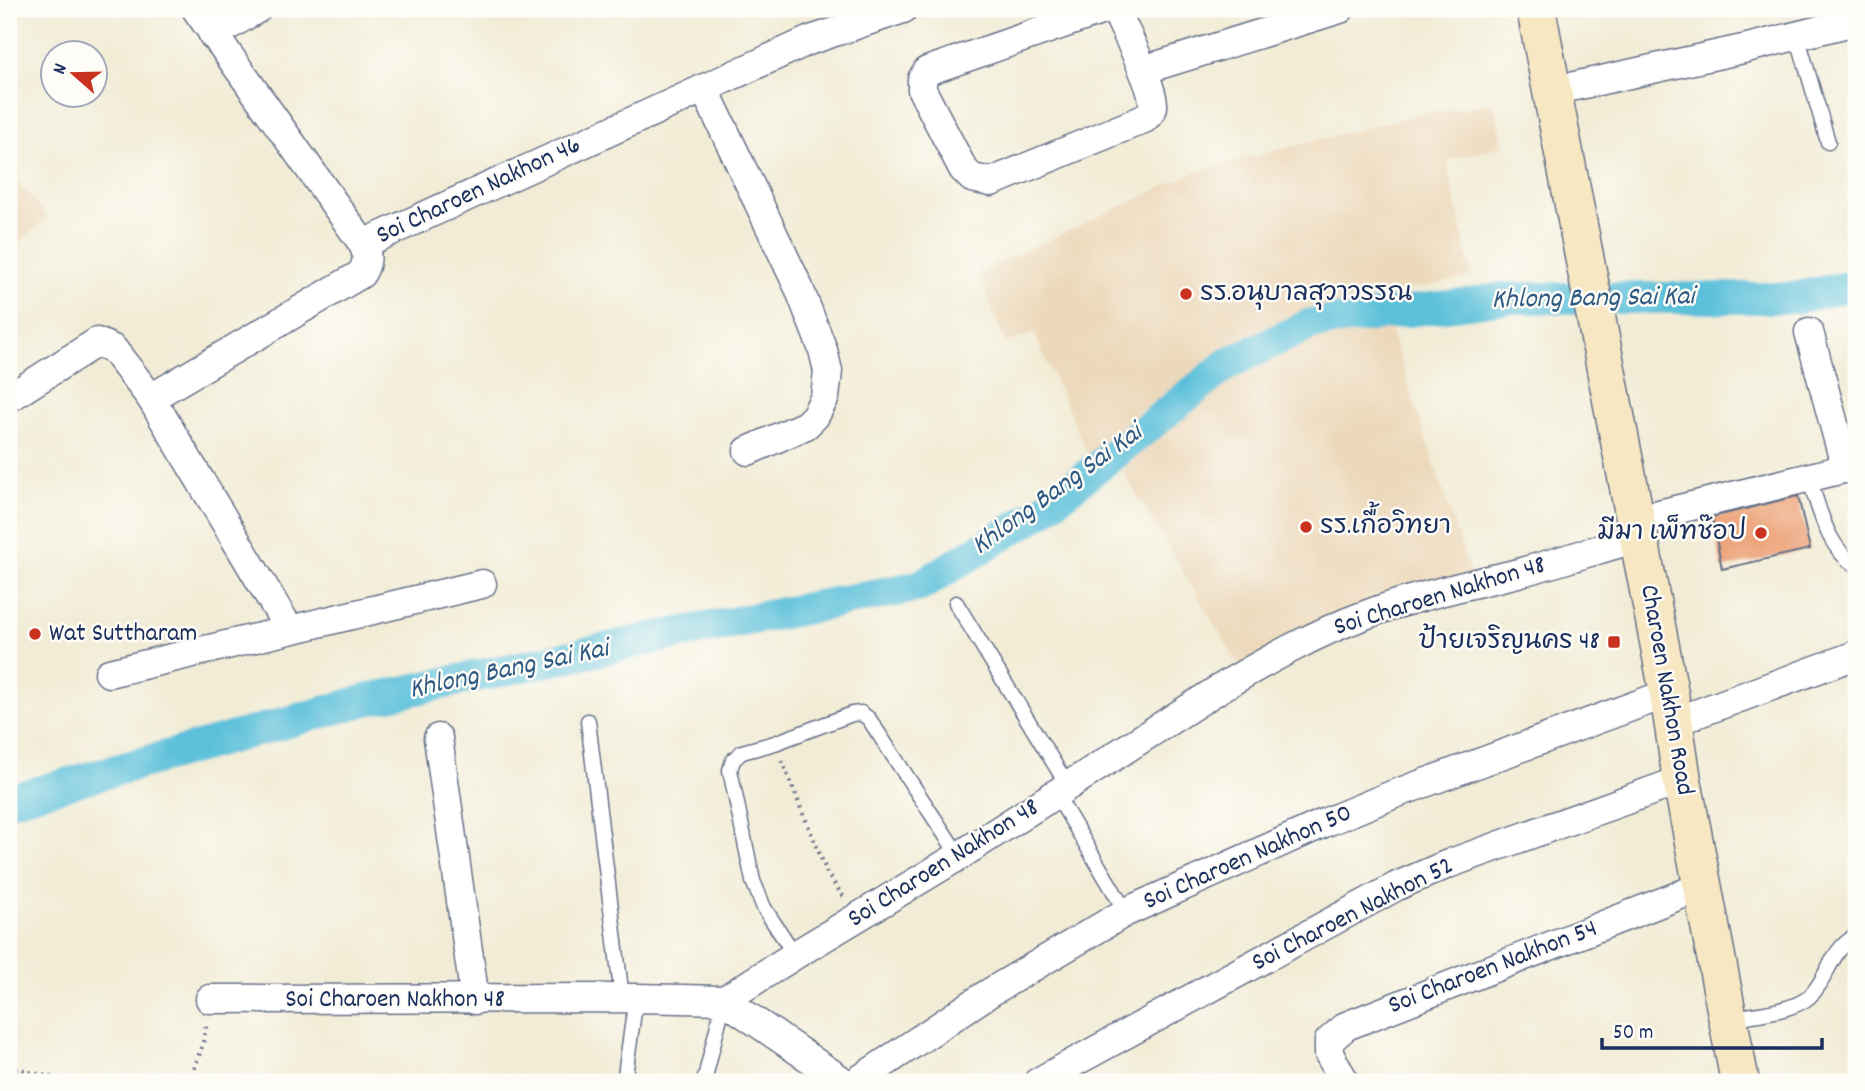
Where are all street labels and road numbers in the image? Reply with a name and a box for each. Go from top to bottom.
street label: Soi Charoen Nakhon 46 [371,127,587,255]
street label: Soi Charoen Nakhon 48 [1330,547,1550,647]
street label: Charoen Nakhon Road [1629,582,1703,798]
street label: Soi Charoen Nakhon 48 [841,790,1047,938]
street label: Soi Charoen Nakhon 50 [1138,795,1358,921]
street label: Soi Charoen Nakhon 52 [1246,848,1460,982]
street label: Soi Charoen Nakhon 54 [1383,911,1603,1025]
street label: Soi Charoen Nakhon 48 [285,982,505,1019]

